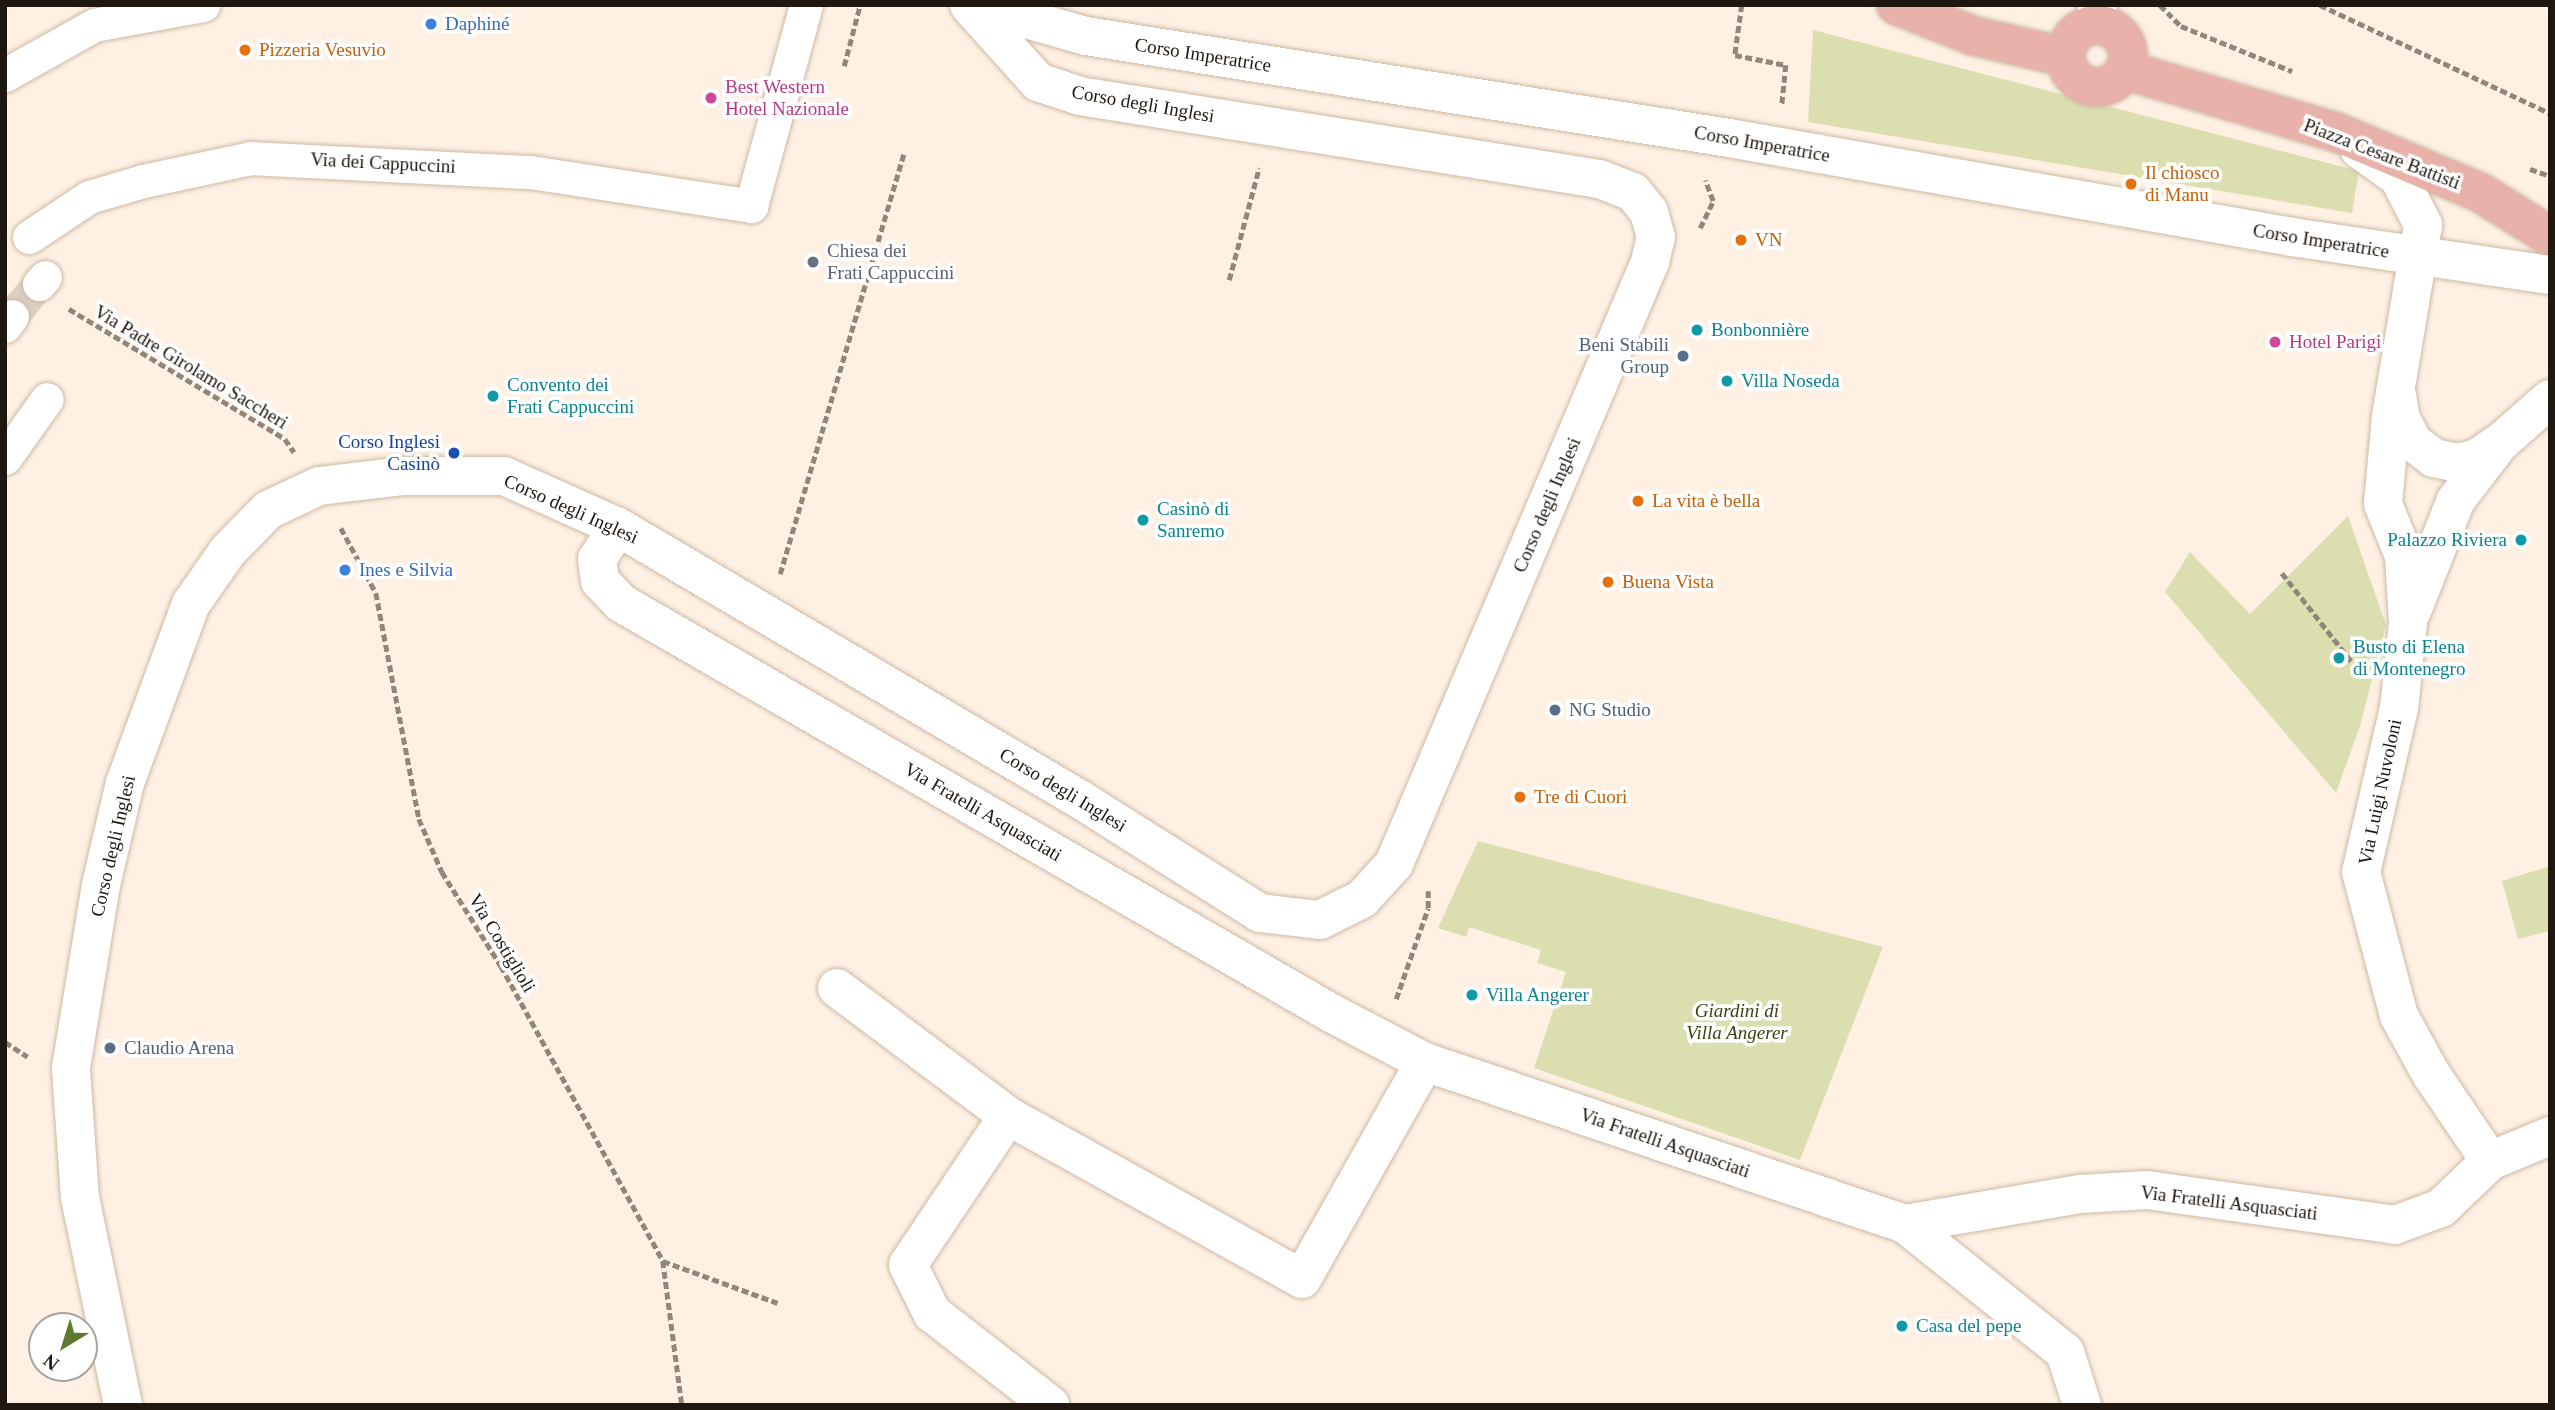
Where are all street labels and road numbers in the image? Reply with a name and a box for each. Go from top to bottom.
street label: Corso Imperatrice [1133,33,1273,77]
street label: Corso degli Inglesi [1070,80,1216,128]
street label: Piazza Cesare Battisti [2301,114,2463,194]
street label: Corso Imperatrice [1692,121,1832,167]
street label: Via dei Cappuccini [310,148,456,178]
street label: Corso Imperatrice [2251,219,2391,263]
street label: Via Padre Girolamo Saccheri [90,300,292,434]
street label: Corso degli Inglesi [1508,434,1586,576]
street label: Corso degli Inglesi [500,469,642,549]
street label: Via Luigi Nuvoloni [2353,717,2407,867]
street label: Corso degli Inglesi [995,743,1131,837]
street label: Via Fratelli Asquasciati [900,757,1066,867]
street label: Corso degli Inglesi [86,773,140,919]
street label: Via Costiglioli [464,889,540,997]
street label: Via Fratelli Asquasciati [1577,1103,1753,1183]
street label: Via Fratelli Asquasciati [2139,1181,2319,1225]

